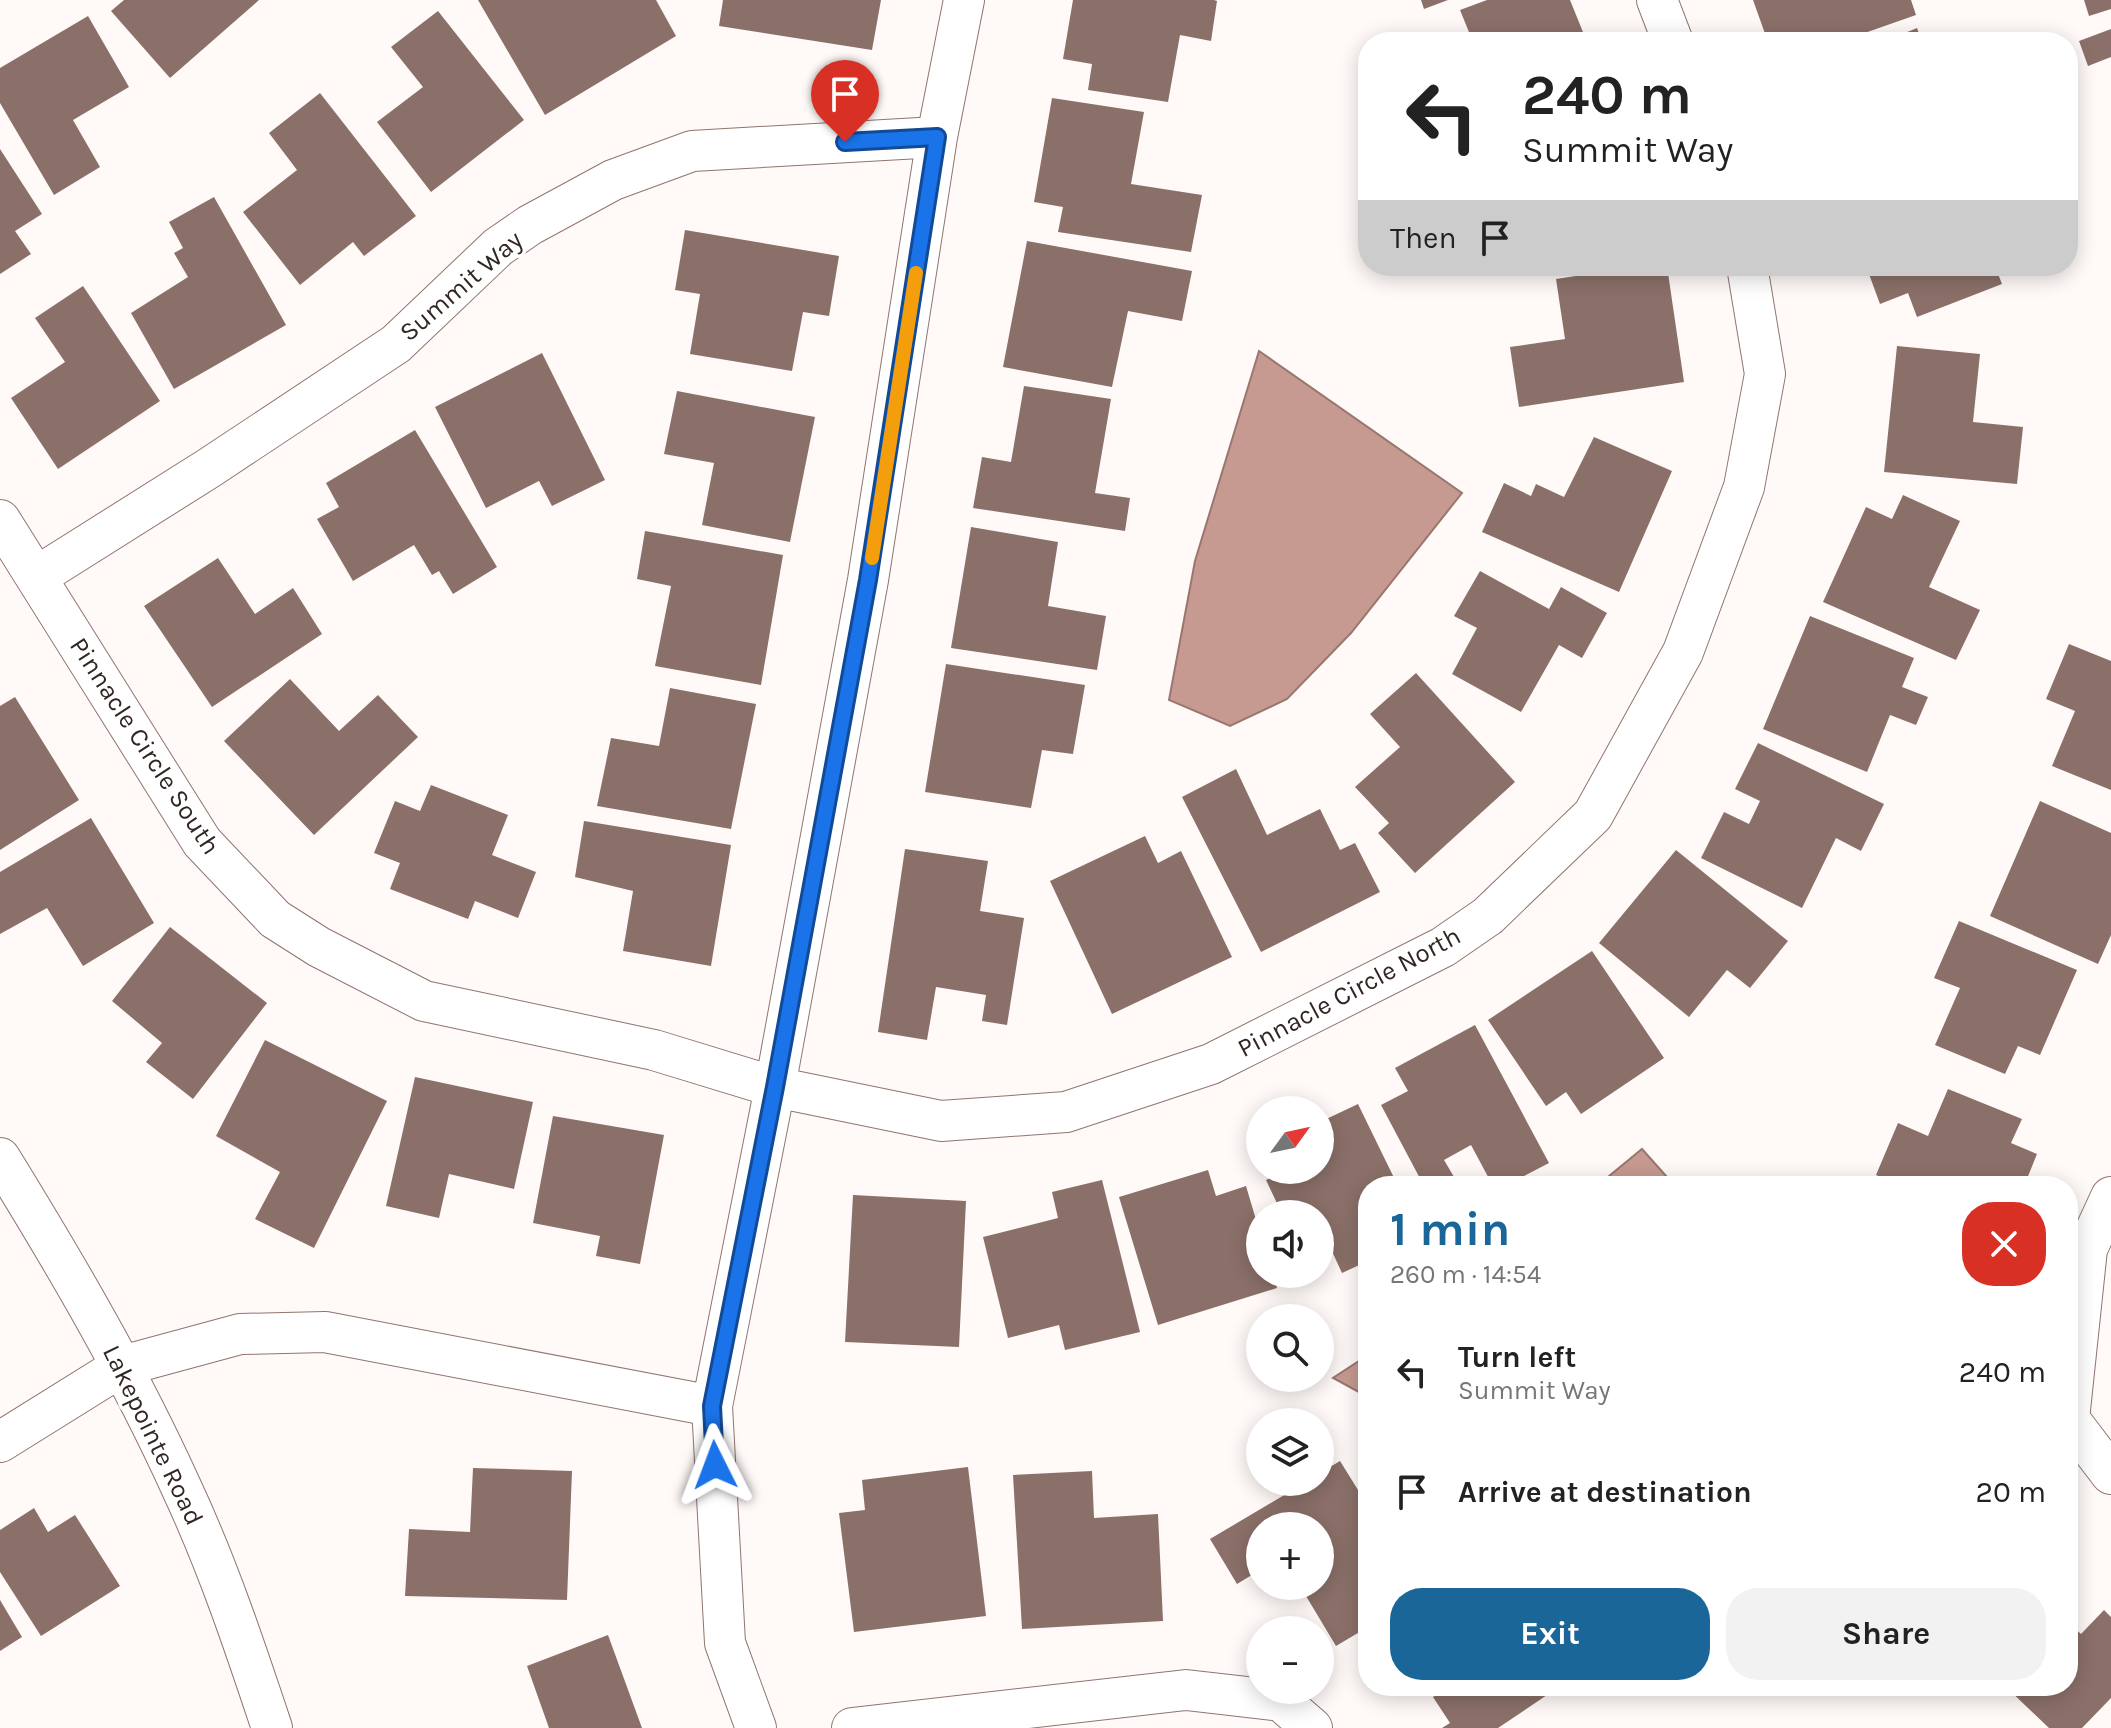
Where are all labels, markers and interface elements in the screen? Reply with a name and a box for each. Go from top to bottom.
pin [811,60,879,142]
text: 240 m [1522,62,1692,127]
icon: left [1390,64,1494,168]
icon: arrive [823,72,867,116]
text: Summit Way [1522,129,1733,171]
icon: arrive [1473,216,1517,260]
text: Then [1390,220,1457,256]
street label: Summit Way [393,224,529,348]
street label: Pinnacle Circle South [63,632,227,860]
street label: Pinnacle Circle North [1232,920,1466,1064]
north arrow [1246,1096,1334,1184]
map controls [1246,1096,1334,1704]
button: sound [1246,1200,1334,1288]
text: 1 min [1390,1201,1510,1257]
button: close [1962,1202,2046,1286]
text: 260 m · 14:54 [1390,1259,1541,1290]
button: search [1246,1304,1334,1392]
text: Turn left [1458,1339,1576,1375]
street label: Lakepointe Road [96,1340,210,1530]
icon: left [1390,1350,1434,1394]
text: 240 m [1959,1354,2046,1390]
text: Summit Way [1458,1375,1611,1406]
button: layers [1246,1408,1334,1496]
position arrow [673,1423,757,1507]
icon: arrive [1390,1470,1434,1514]
text: Arrive at destination [1458,1474,1752,1510]
text: 20 m [1976,1474,2046,1510]
button: + [1246,1512,1334,1600]
button: Exit [1390,1588,1710,1680]
button: Share [1726,1588,2046,1680]
button: − [1246,1616,1334,1704]

